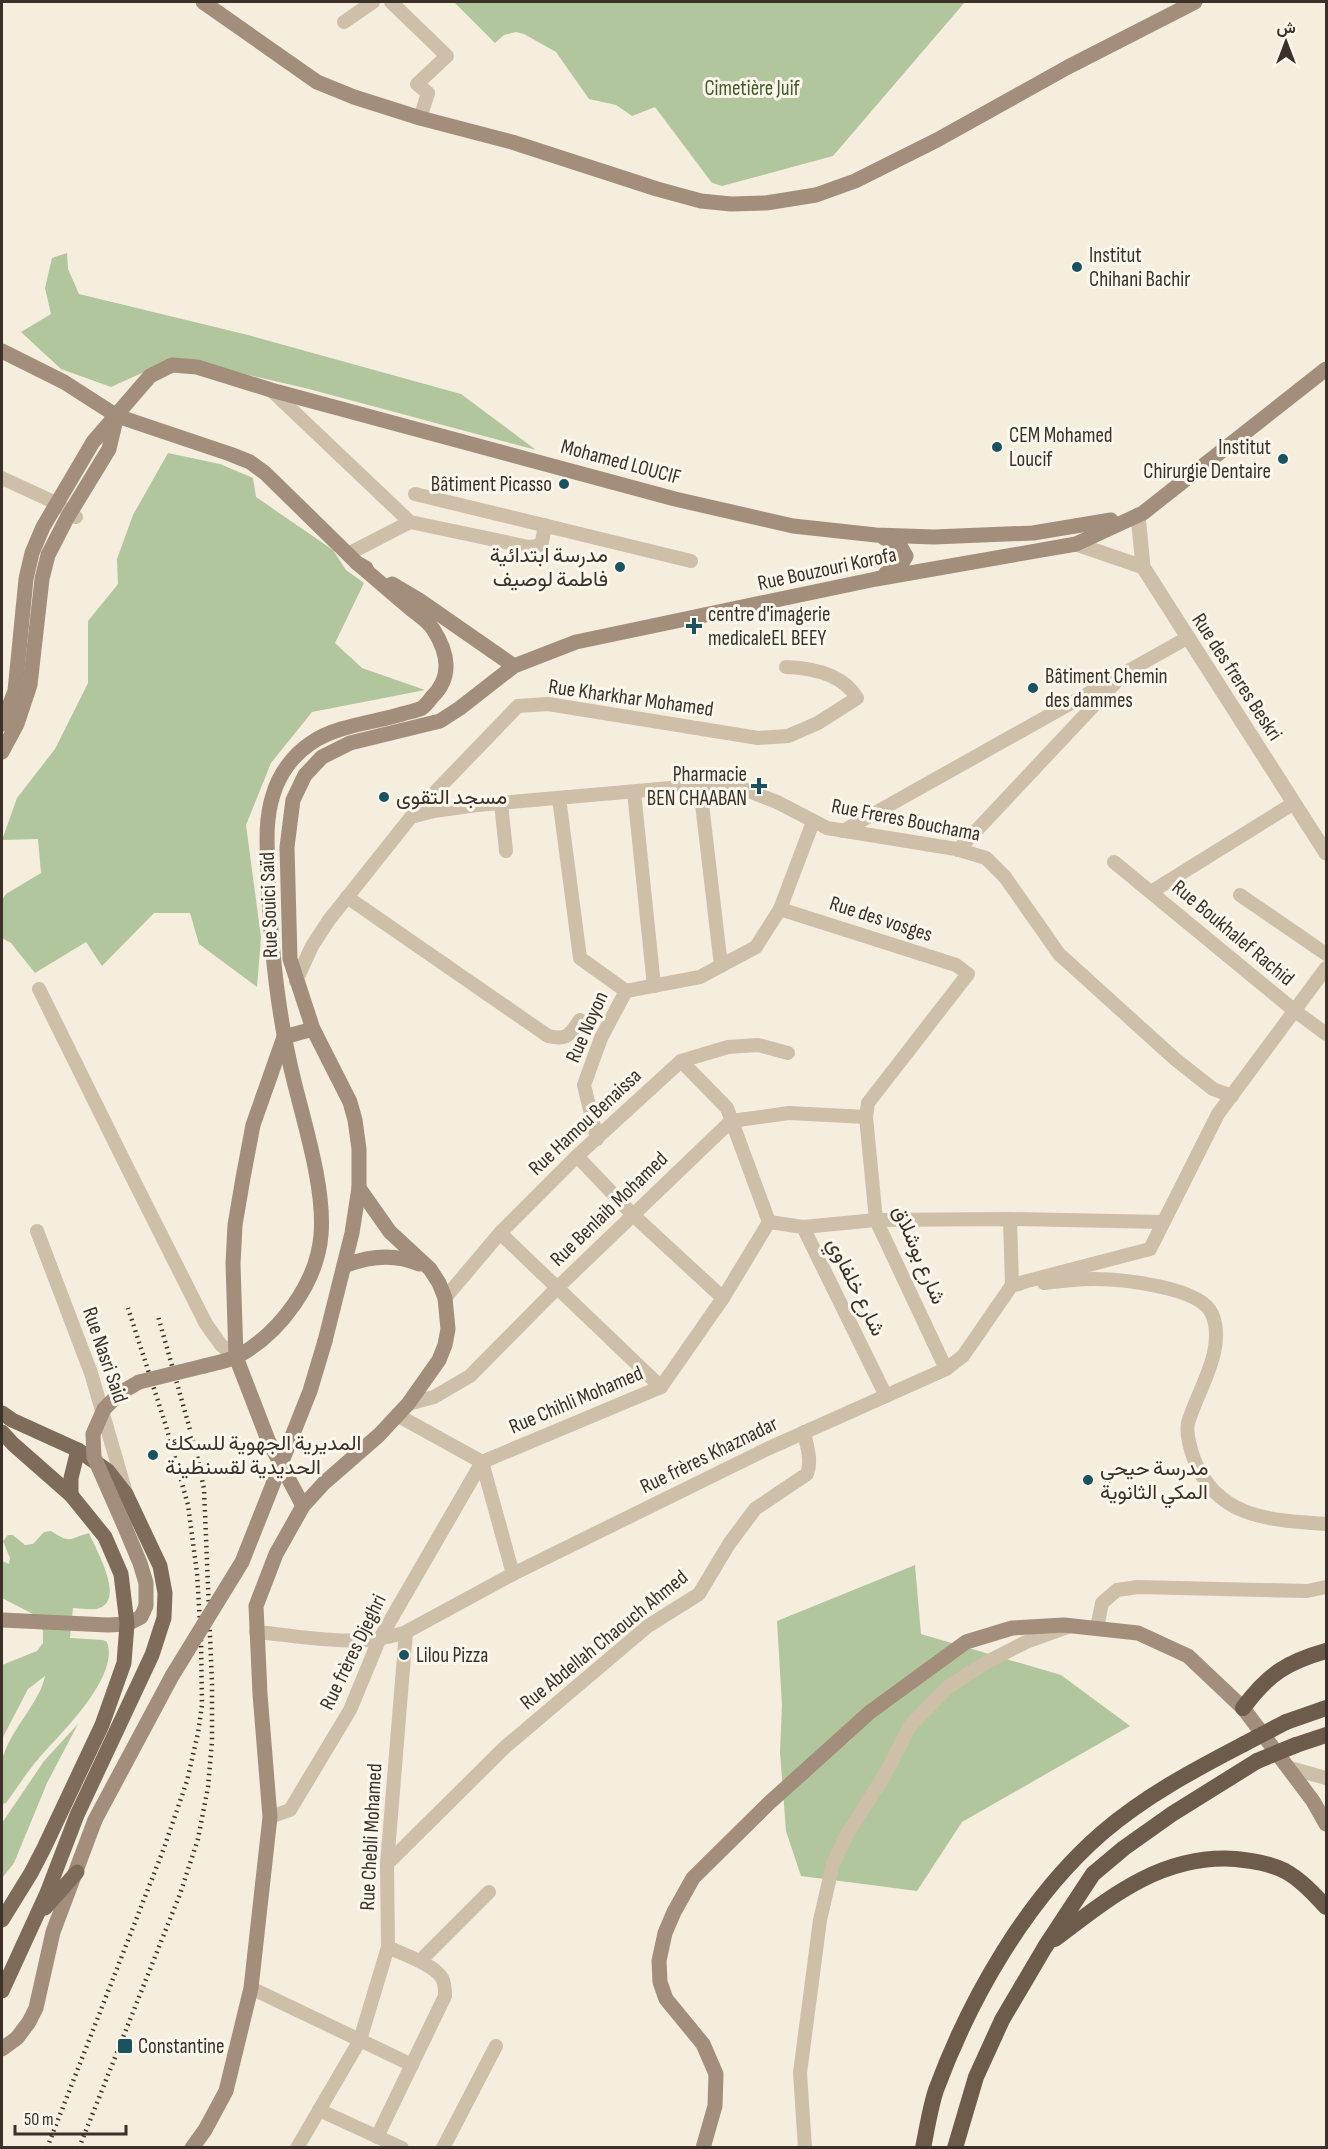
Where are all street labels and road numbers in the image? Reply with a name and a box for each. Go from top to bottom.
street label: Mohamed LOUCIF [558,434,684,490]
street label: Rue Bouzouri Korofa [755,542,899,596]
street label: Rue des freres Beskri [1187,609,1287,745]
street label: Rue Kharkhar Mohamed [547,674,715,722]
street label: Rue Freres Bouchama [829,793,983,847]
street label: Rue Souici Saïd [255,852,283,958]
street label: Rue Boukhalef Rachid [1167,875,1299,991]
street label: Rue des vosges [826,891,936,947]
street label: Rue Noyon [560,988,614,1066]
street label: Rue Hamou Benaissa [523,1063,647,1181]
street label: Rue Benlaib Mohamed [545,1147,673,1271]
street label: شارع بوشلاق [886,1202,951,1309]
street label: شارع خلفاوي [818,1234,891,1342]
street label: Rue Nasri Said [77,1304,133,1406]
street label: Rue Chihli Mohamed [505,1361,647,1439]
street label: Rue frères Khaznadar [636,1411,782,1499]
street label: Rue Abdellah Chaouch Ahmed [515,1565,693,1715]
street label: Rue frères Djeghri [314,1590,392,1714]
street label: Rue Chebli Mohamed [355,1763,387,1911]

